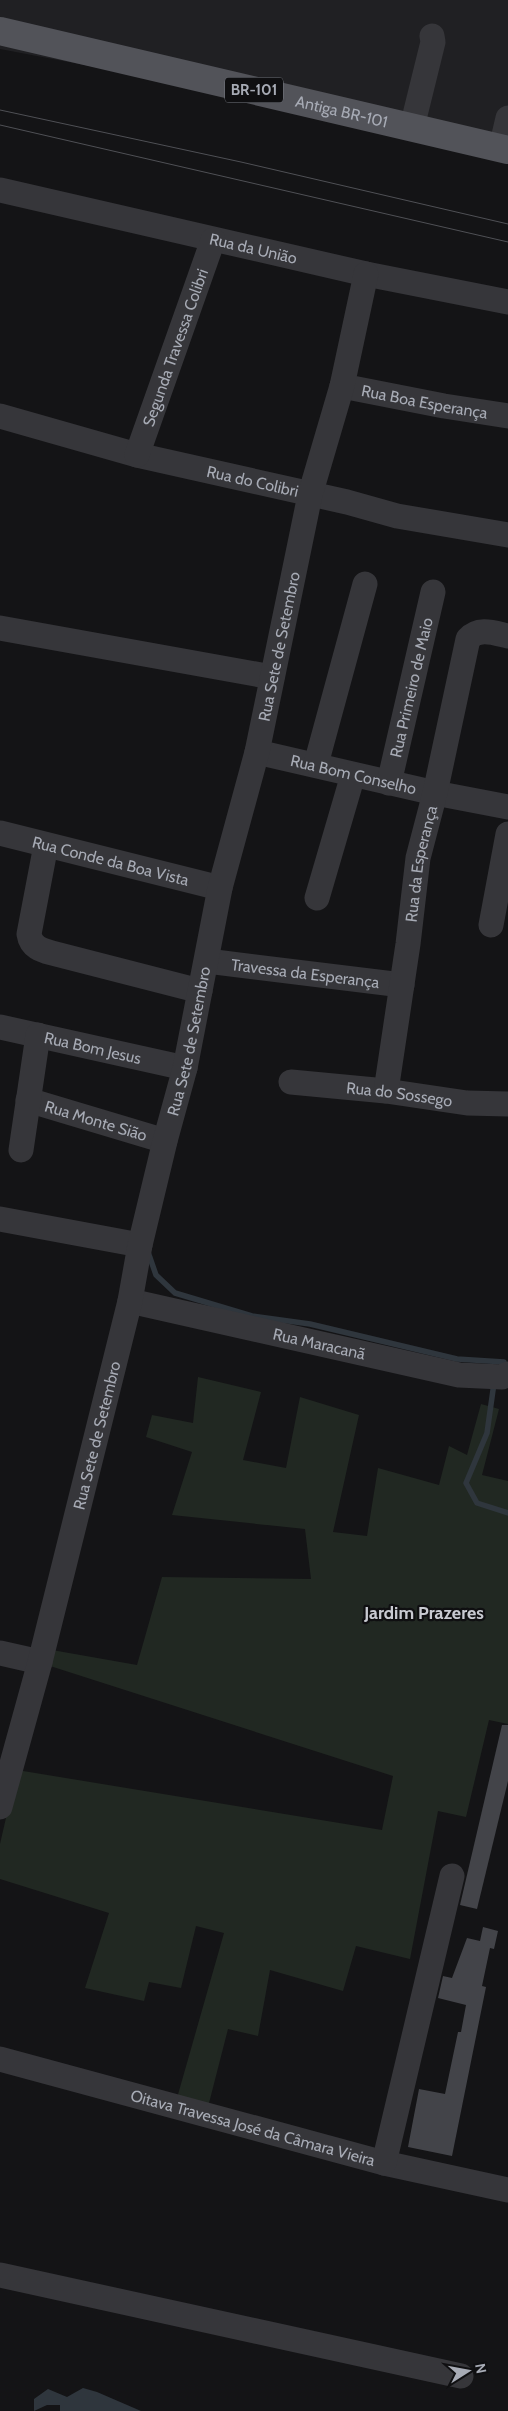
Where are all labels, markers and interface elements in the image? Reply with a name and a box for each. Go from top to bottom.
road number: BR-101 [225,78,283,102]
street label: Antiga BR-101 [294,91,390,131]
street label: Rua da União [208,229,299,267]
street label: Segunda Travessa Colibri [138,266,212,429]
street label: Rua Boa Esperança [360,381,489,422]
street label: Rua do Colibri [205,461,300,500]
street label: Rua Sete de Setembro [254,570,303,723]
street label: Rua Primeiro de Maio [386,615,436,759]
street label: Rua Bom Conselho [289,751,418,798]
street label: Rua da Esperança [401,803,441,923]
street label: Rua Conde da Boa Vista [30,832,191,889]
street label: Travessa da Esperança [230,955,381,992]
street label: Rua Sete de Setembro [163,965,214,1118]
street label: Rua Bom Jesus [42,1028,143,1068]
street label: Rua do Sossego [345,1078,454,1110]
street label: Rua Monte Sião [43,1096,150,1145]
street label: Rua Maracanã [271,1324,368,1363]
street label: Rua Sete de Setembro [69,1359,124,1512]
district label: Jardim Prazeres [363,1602,484,1624]
street label: Oitava Travessa José da Câmara Vieira [129,2085,378,2170]
north arrow [443,2346,493,2396]
text: N [471,2362,491,2375]

